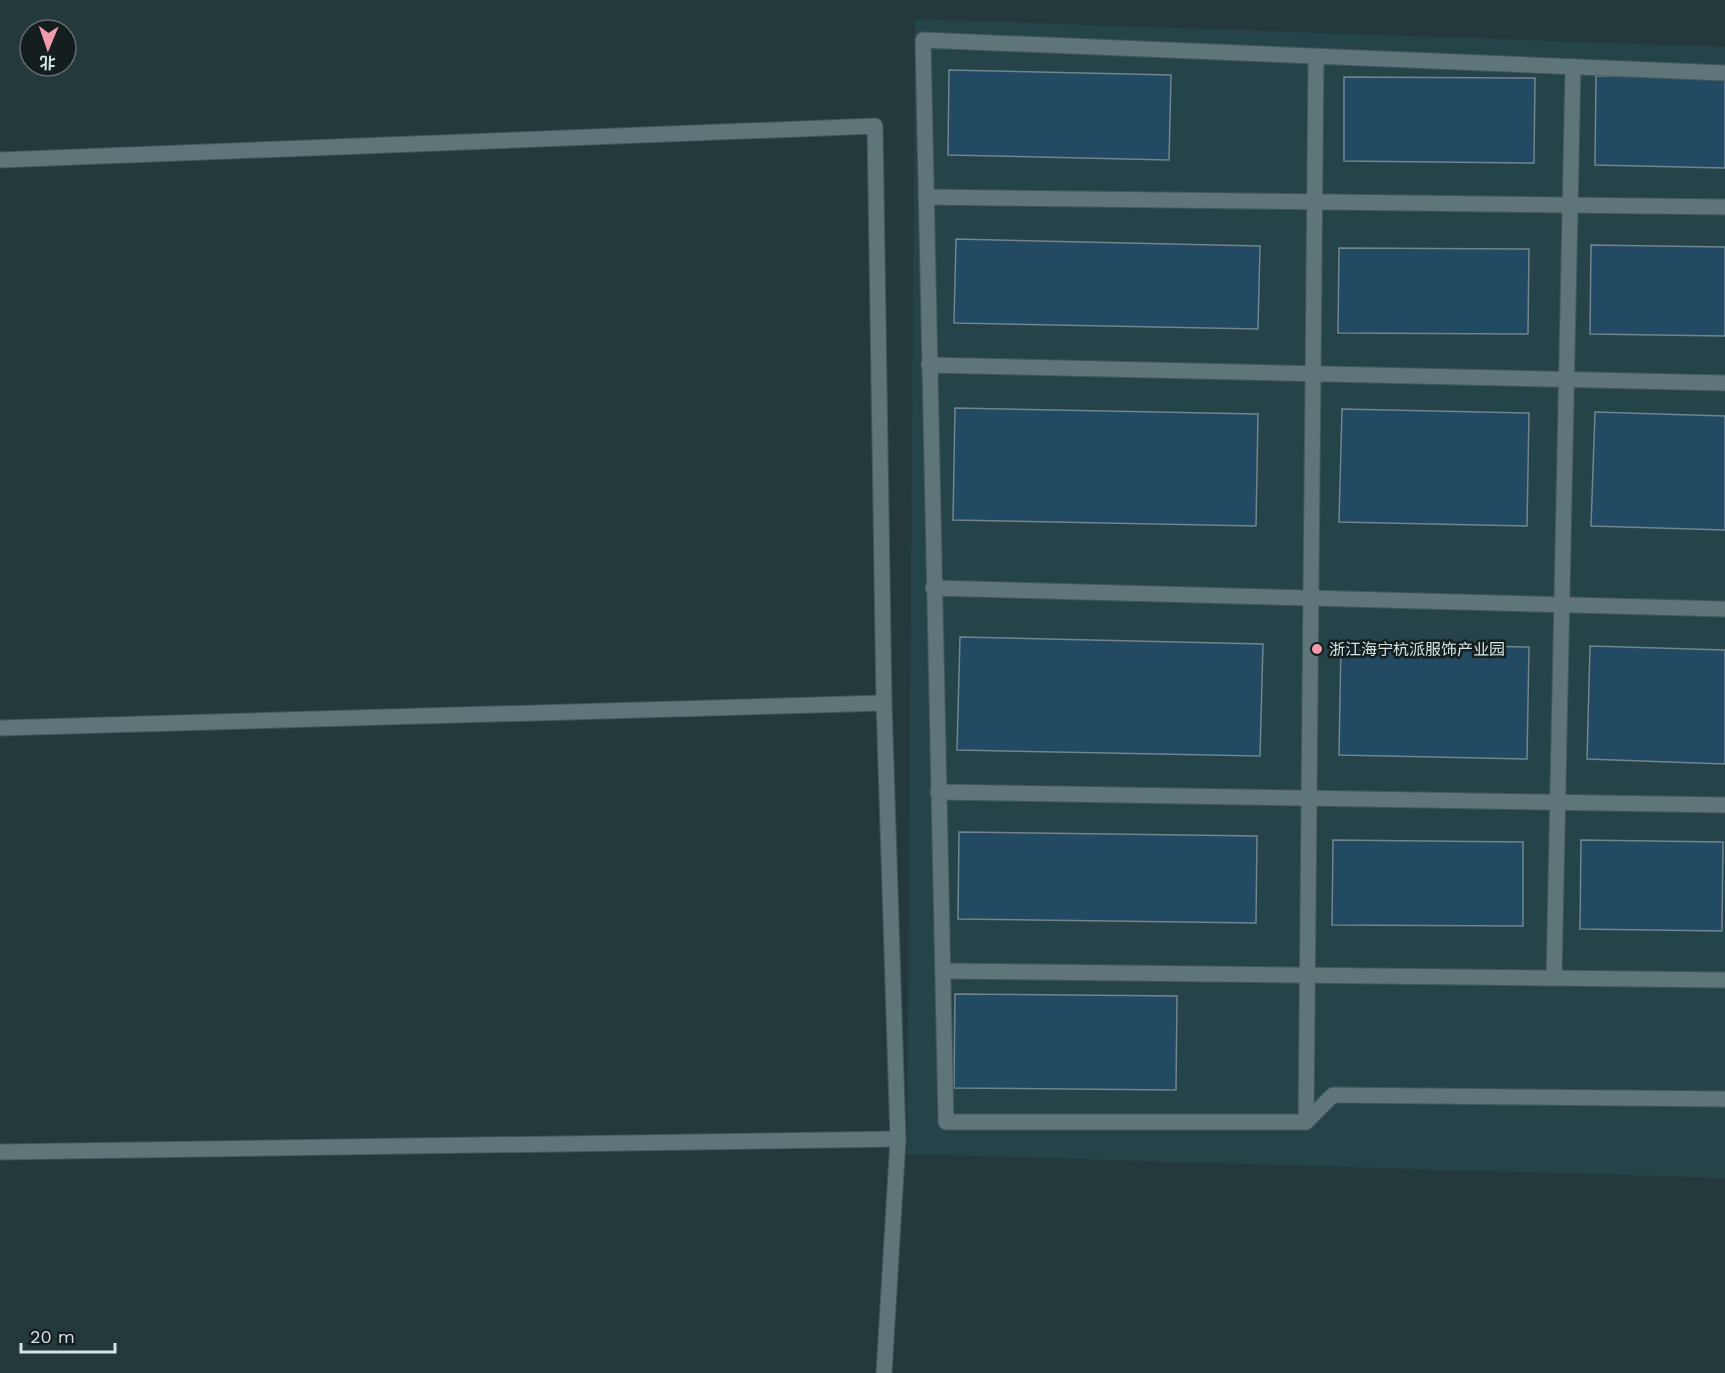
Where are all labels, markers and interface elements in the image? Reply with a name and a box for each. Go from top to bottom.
north arrow [18,18,78,78]
text: 北 [39,53,56,72]
place label: 浙江海宁杭派服饰产业园 [1329,640,1505,659]
marker: 浙江海宁杭派服饰产业园 [1310,642,1324,656]
scale bar [21,1316,116,1354]
text: 20 m [30,1326,75,1347]

